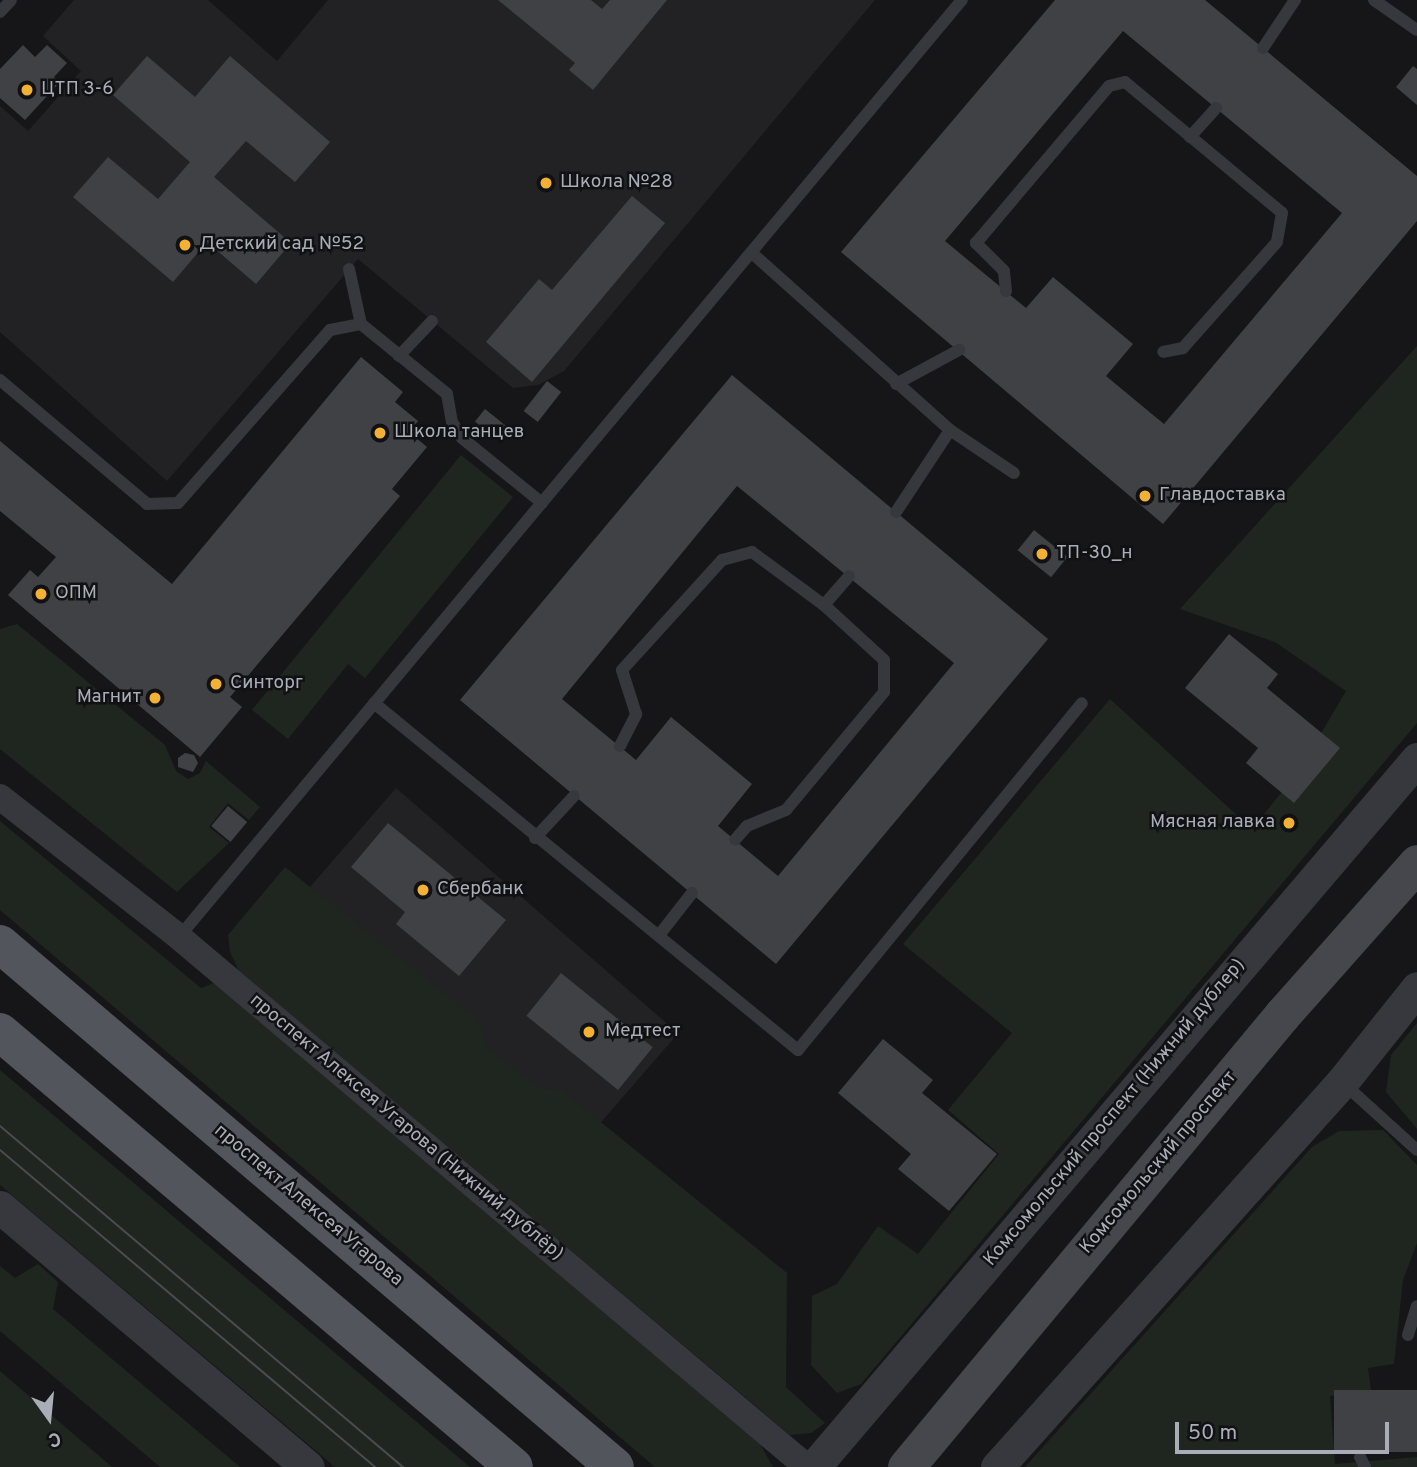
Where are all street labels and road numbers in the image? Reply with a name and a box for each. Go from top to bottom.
street label: Комсомольский проспект (Нижний дублер) [980,955,1250,1271]
street label: проспект Алексея Угарова (Нижний дублёр) [244,990,568,1266]
street label: Комсомольский проспект [1076,1067,1242,1259]
street label: проспект Алексея Угарова [209,1120,407,1292]

